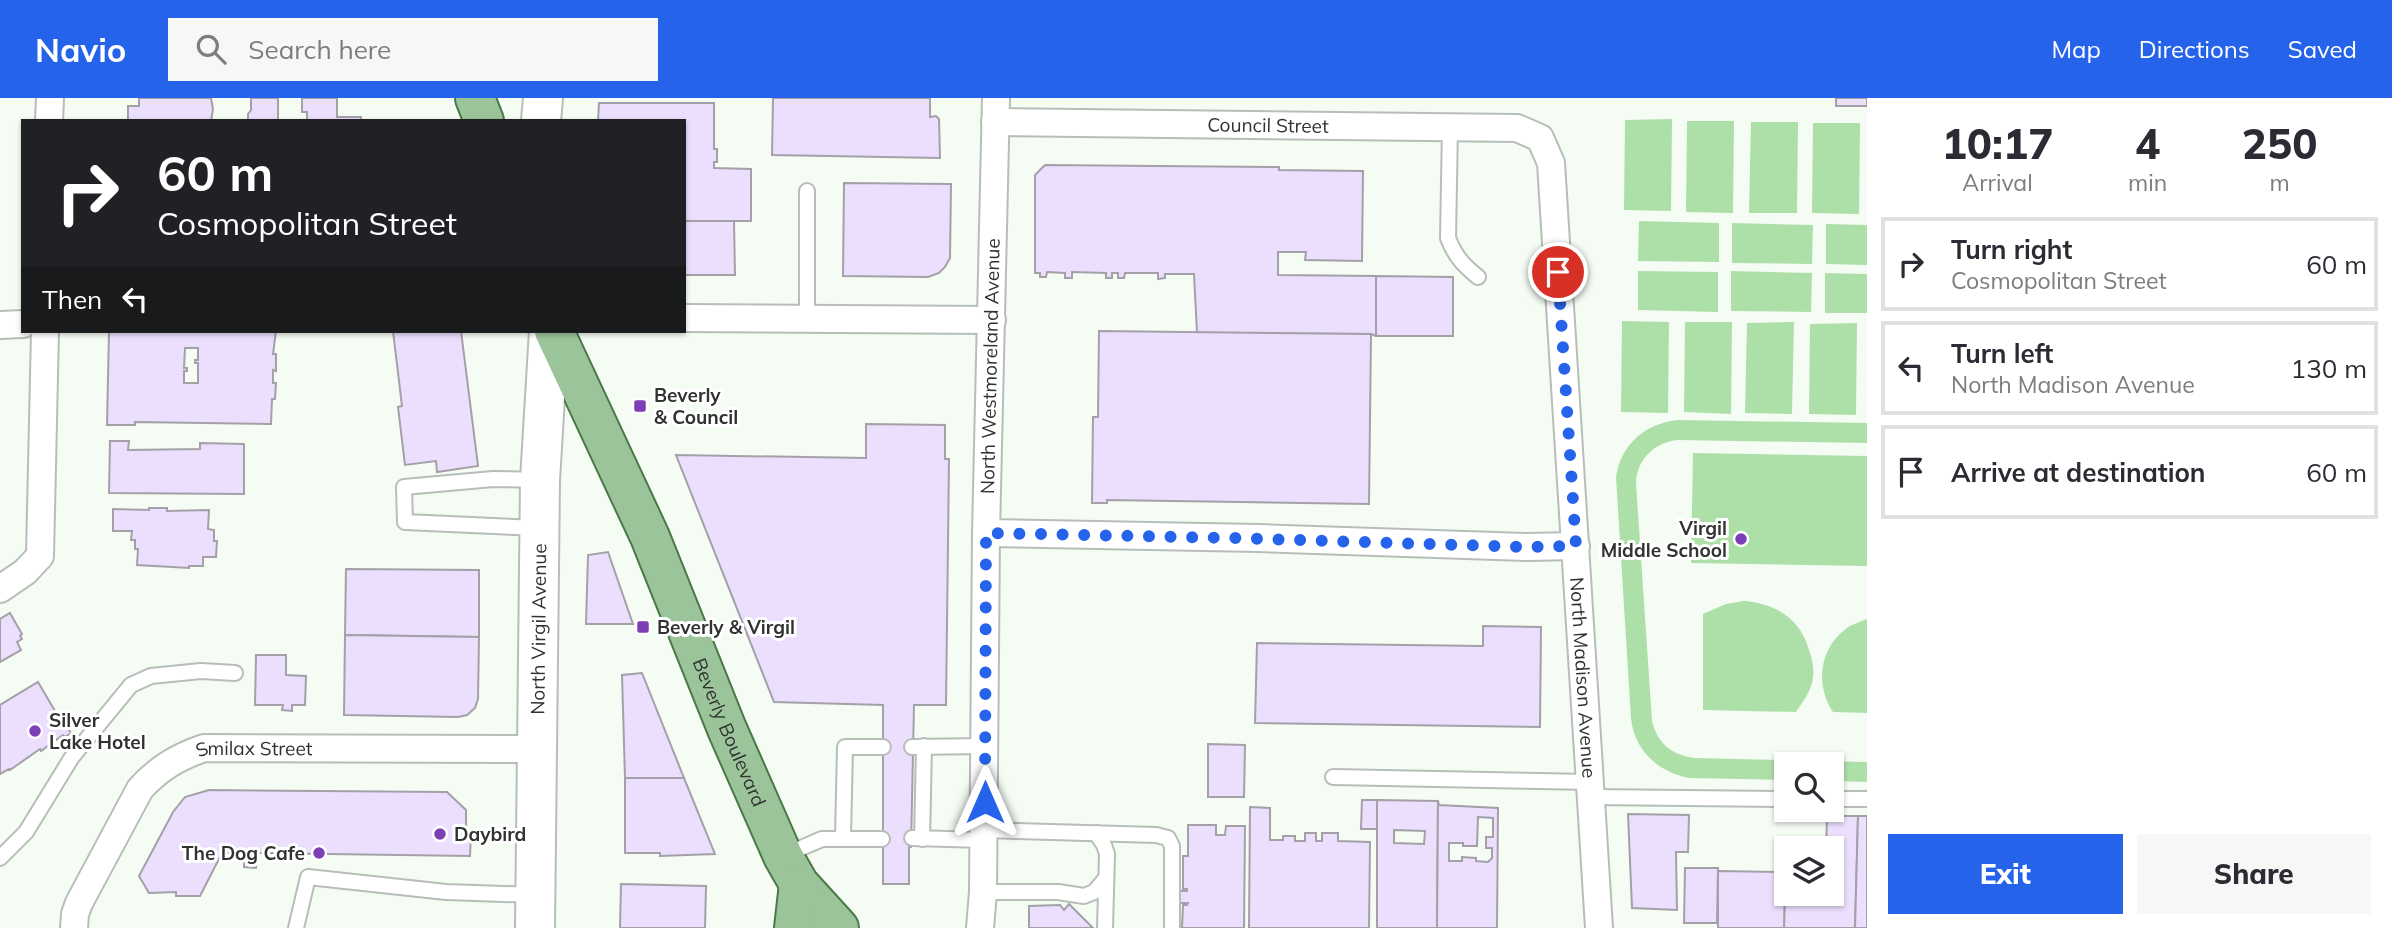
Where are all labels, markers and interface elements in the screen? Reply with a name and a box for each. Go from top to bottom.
search box [168,18,658,81]
text: Navio [35,29,126,70]
icon: search [192,30,230,68]
text: Search here [248,33,391,66]
text: Map [2051,34,2101,64]
text: Directions [2139,34,2250,64]
text: Saved [2288,34,2357,64]
street label: Council Street [1207,112,1329,138]
text: 10:17 [1942,117,2053,170]
text: 4 [2135,117,2160,170]
text: 250 [2242,117,2317,170]
text: 60 m [157,142,273,203]
icon: right [42,147,133,238]
text: Arrival [1962,168,2033,197]
text: min [2128,168,2167,197]
text: m [2269,168,2290,197]
text: Cosmopolitan Street [157,203,457,243]
text: Turn right [1951,233,2072,266]
street label: North Westmoreland Avenue [975,238,1005,494]
pin [1528,242,1588,302]
icon: right [1892,245,1930,283]
text: 60 m [2306,248,2367,281]
icon: arrive [1539,253,1577,291]
text: Cosmopolitan Street [1951,266,2167,295]
icon: left [116,280,154,318]
text: Then [42,283,102,316]
text: Turn left [1951,337,2053,370]
icon: left [1892,349,1930,387]
text: 130 m [2291,352,2367,385]
text: North Madison Avenue [1951,370,2195,399]
place label: Beverly & Council [654,383,738,429]
marker: Beverly & Council [632,398,648,414]
icon: arrive [1892,453,1930,491]
text: Arrive at destination [1951,456,2206,489]
text: 60 m [2306,456,2367,489]
place label: Virgil Middle School [1601,516,1727,562]
marker: Virgil Middle School [1733,531,1749,547]
street label: North Virgil Avenue [525,543,551,715]
street label: North Madison Avenue [1565,576,1602,779]
place label: Beverly & Virgil [657,615,795,639]
marker: Beverly & Virgil [635,619,651,635]
street label: Beverly Boulevard [688,654,772,810]
place label: Silver Lake Hotel [49,708,146,754]
marker: Silver Lake Hotel [27,723,43,739]
street label: Smilax Street [192,736,313,762]
map controls [1774,752,1844,906]
button: search [1774,752,1844,822]
position arrow [948,765,1022,839]
place label: Daybird [454,822,526,846]
marker: Daybird [432,826,448,842]
button: Exit [1888,834,2123,914]
button: Share [2137,834,2371,914]
button: layers [1774,836,1844,906]
place label: The Dog Cafe [182,841,305,865]
marker: The Dog Cafe [311,845,327,861]

